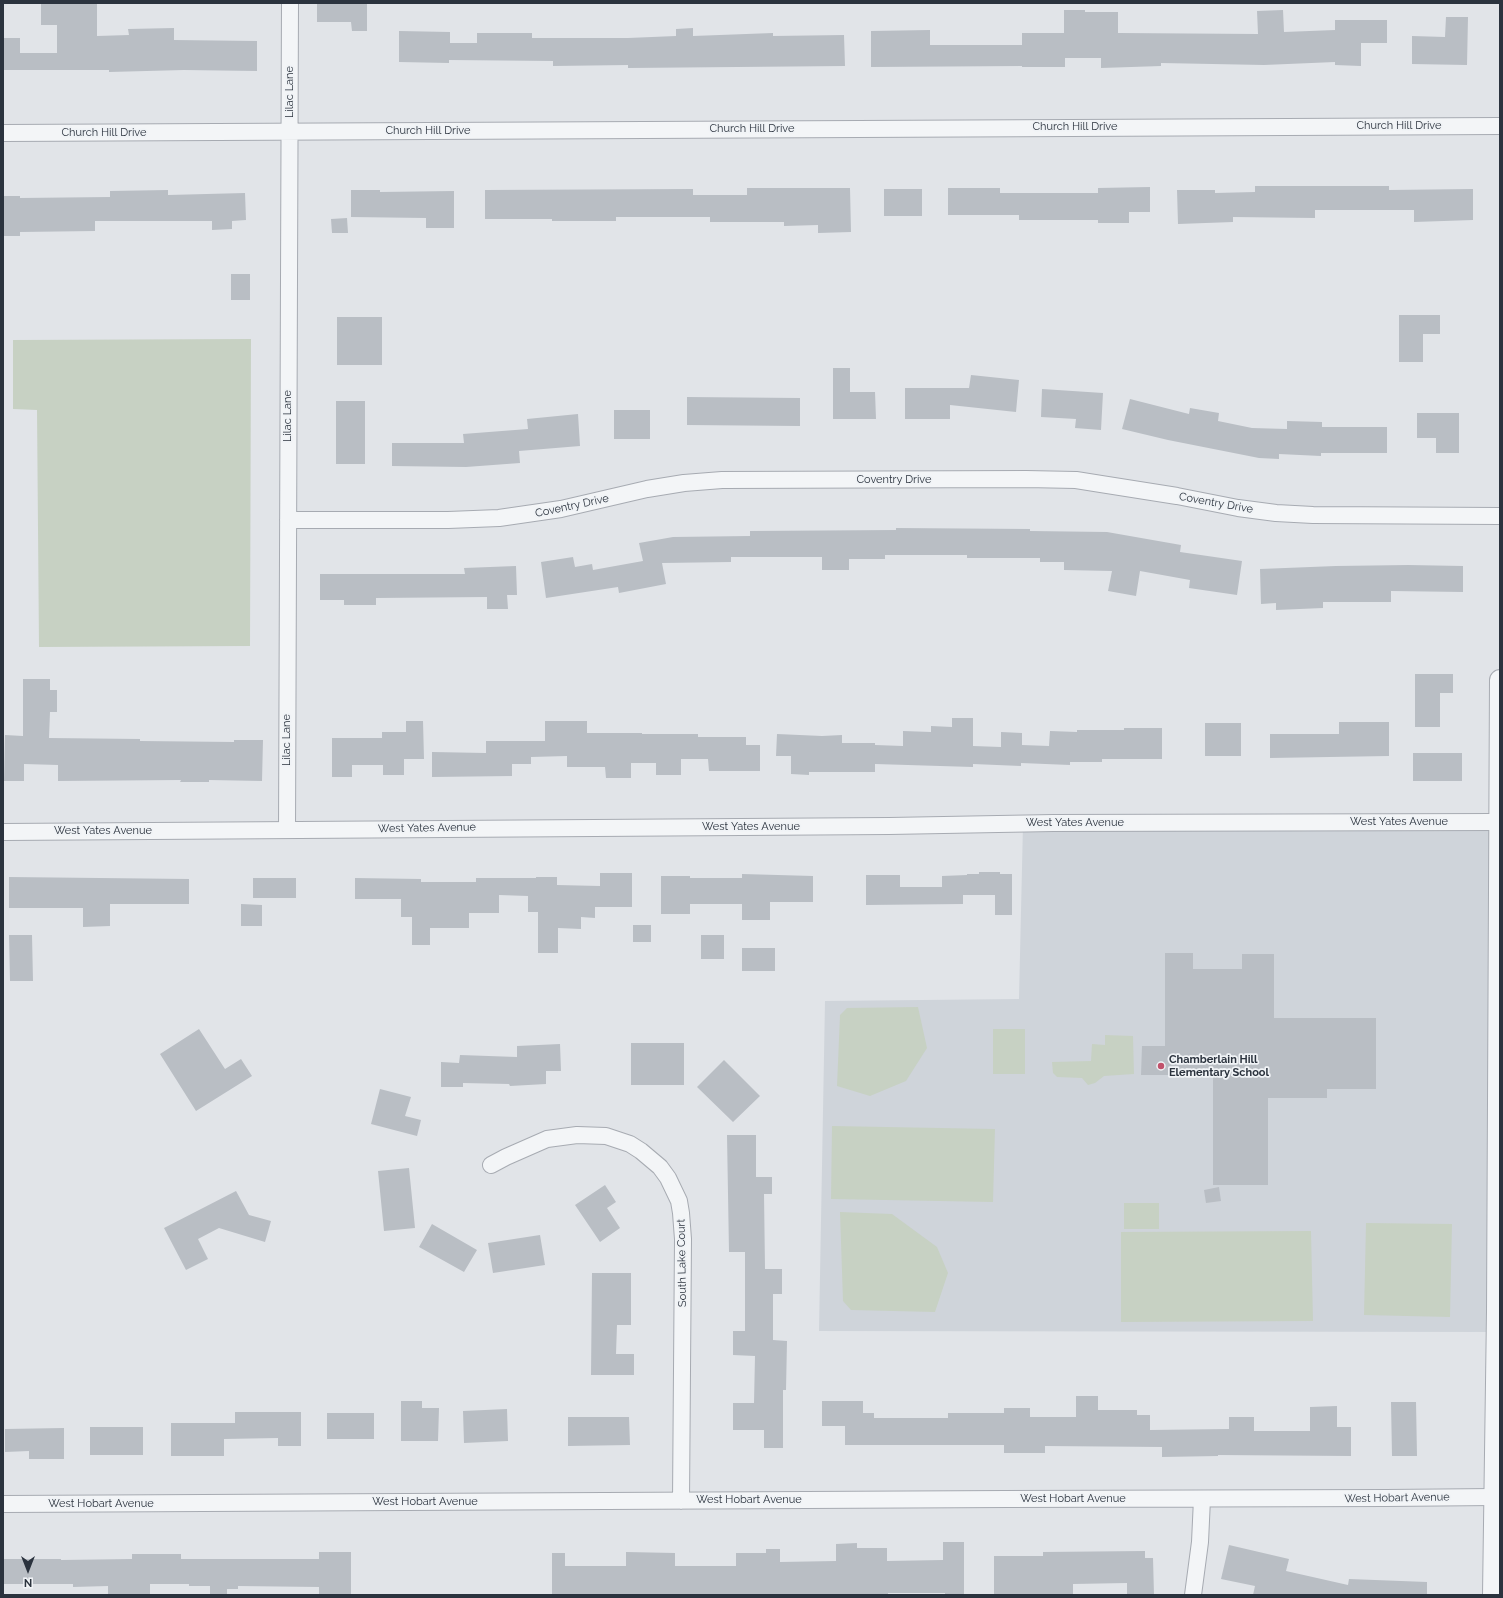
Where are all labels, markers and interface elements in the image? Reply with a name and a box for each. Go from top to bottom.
street label: Lilac Lane [283,66,297,118]
street label: Church Hill Drive [1357,119,1441,133]
street label: Church Hill Drive [1033,120,1117,134]
street label: Church Hill Drive [710,122,794,136]
street label: Church Hill Drive [386,124,470,138]
street label: Church Hill Drive [62,126,146,140]
street label: Lilac Lane [281,390,295,442]
street label: Coventry Drive [857,473,931,487]
street label: Coventry Drive [1178,490,1254,516]
street label: Coventry Drive [534,492,610,520]
street label: Lilac Lane [280,714,294,766]
street label: West Yates Avenue [1350,815,1448,829]
street label: West Yates Avenue [1026,816,1124,830]
street label: West Yates Avenue [702,820,800,834]
street label: West Yates Avenue [378,821,476,835]
street label: West Yates Avenue [54,824,152,838]
place label: Chamberlain Hill Elementary School [1169,1053,1269,1079]
marker: Chamberlain Hill Elementary School [1156,1061,1166,1071]
street label: South Lake Court [675,1219,689,1307]
street label: West Hobart Avenue [1344,1490,1450,1506]
street label: West Hobart Avenue [1020,1492,1126,1506]
street label: West Hobart Avenue [696,1493,802,1507]
street label: West Hobart Avenue [372,1495,478,1509]
street label: West Hobart Avenue [48,1497,154,1511]
north arrow [8,1550,48,1590]
text: N [24,1576,32,1589]

